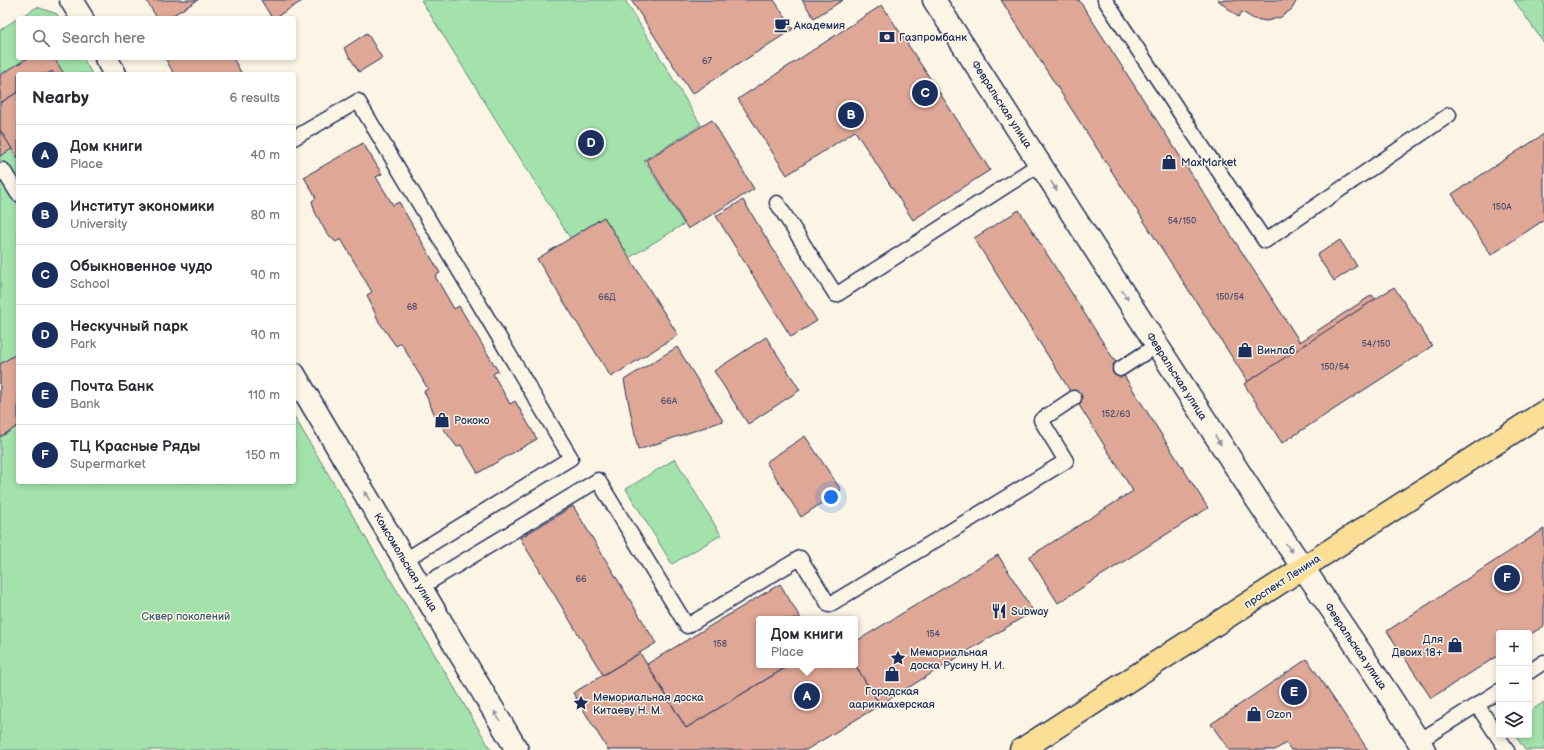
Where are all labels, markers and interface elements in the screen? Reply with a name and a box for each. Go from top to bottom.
search box [16,16,296,60]
cafe icon: Академия [773,16,791,34]
place label: Академия [793,19,845,32]
icon: search [30,27,52,49]
bank icon: Газпромбанк [878,28,896,46]
text: Search here [62,29,145,48]
place label: Газпромбанк [899,31,967,44]
house number: 67 [702,56,713,67]
street label: Февральская улица [968,58,1035,151]
pin: C [912,78,938,108]
text: Nearby [32,88,89,108]
text: 6 results [230,90,280,106]
pin: B [838,100,864,130]
pin: D [578,128,604,158]
text: Дом книги [70,137,142,156]
text: A [41,147,49,163]
text: 40 m [250,147,280,163]
shop icon: MaxMarket [1160,153,1178,171]
text: Place [70,156,103,172]
place label: MaxMarket [1181,156,1237,169]
one-way arrow [1051,180,1058,192]
text: Институт экономики [70,197,214,216]
house number: 150А [1492,202,1512,213]
text: B [40,207,50,223]
text: 80 m [251,207,280,223]
text: University [70,216,127,232]
house number: 54/150 [1168,216,1196,227]
text: Обыкновенное чудо [70,257,213,276]
text: C [40,267,50,283]
text: 90 m [251,267,280,283]
text: School [70,276,110,292]
one-way arrow [1121,290,1129,300]
house number: 66Д [598,292,616,303]
house number: 150/54 [1216,292,1245,303]
house number: 68 [407,302,417,313]
text: Нескучный парк [70,317,188,336]
text: D [40,327,50,343]
text: 90 m [251,327,280,343]
street label: Февральская улица [1143,330,1210,423]
text: Park [70,336,96,352]
house number: 54/150 [1362,339,1390,350]
shop icon: Винлаб [1236,341,1254,359]
place label: Винлаб [1257,344,1295,357]
house number: 150/54 [1321,362,1350,373]
text: Почта Банк [70,377,154,396]
text: E [41,387,49,403]
text: 110 m [248,387,280,403]
text: Bank [70,396,100,412]
house number: 66А [661,396,678,407]
house number: 152/63 [1101,409,1131,420]
shop icon: Рококо [433,411,451,429]
place label: Рококо [454,414,490,427]
one-way arrow [1214,434,1222,445]
text: ТЦ Красные Ряды [70,437,200,456]
text: F [41,447,49,463]
text: 150 m [246,447,280,463]
text: Supermarket [70,456,146,472]
your location [821,487,841,507]
one-way arrow [363,490,370,502]
street label: Комсомольская улица [371,511,440,614]
one-way arrow [1285,543,1293,554]
street label: проспект Ленина [1242,552,1323,611]
pin: F [1494,563,1520,593]
house number: 66 [576,574,587,585]
street label: Февральская улица [1322,600,1390,693]
restaurant icon: Subway [990,602,1008,620]
place label: Subway [1011,605,1048,618]
park label: Сквер поколений [142,610,230,623]
popup [756,616,858,668]
text: Дом книги [771,625,843,644]
house number: 154 [926,629,941,640]
map controls [1496,630,1532,738]
button: + [1496,630,1532,666]
place label: Для Двоих 18+ [1392,633,1443,659]
shop icon: Для Двоих 18+ [1446,636,1464,654]
house number: 158 [713,639,727,650]
text: Place [771,644,804,660]
place label: Мемориальная доска Русину Н. И. [910,646,1004,672]
place icon: Мемориальная доска Русину Н. И. [889,649,907,667]
shop icon: Городская аарикмахерская [883,665,901,683]
button: − [1496,666,1532,702]
pin: E [1281,677,1307,707]
pin: A [794,681,820,711]
place label: Городская аарикмахерская [849,685,935,711]
place label: Мемориальная доска Китаеву Н. М. [593,691,704,717]
place icon: Мемориальная доска Китаеву Н. М. [572,694,590,712]
button: layers [1496,702,1532,738]
shop icon: Ozon [1245,705,1263,723]
place label: Ozon [1266,708,1292,721]
one-way arrow [494,710,501,722]

